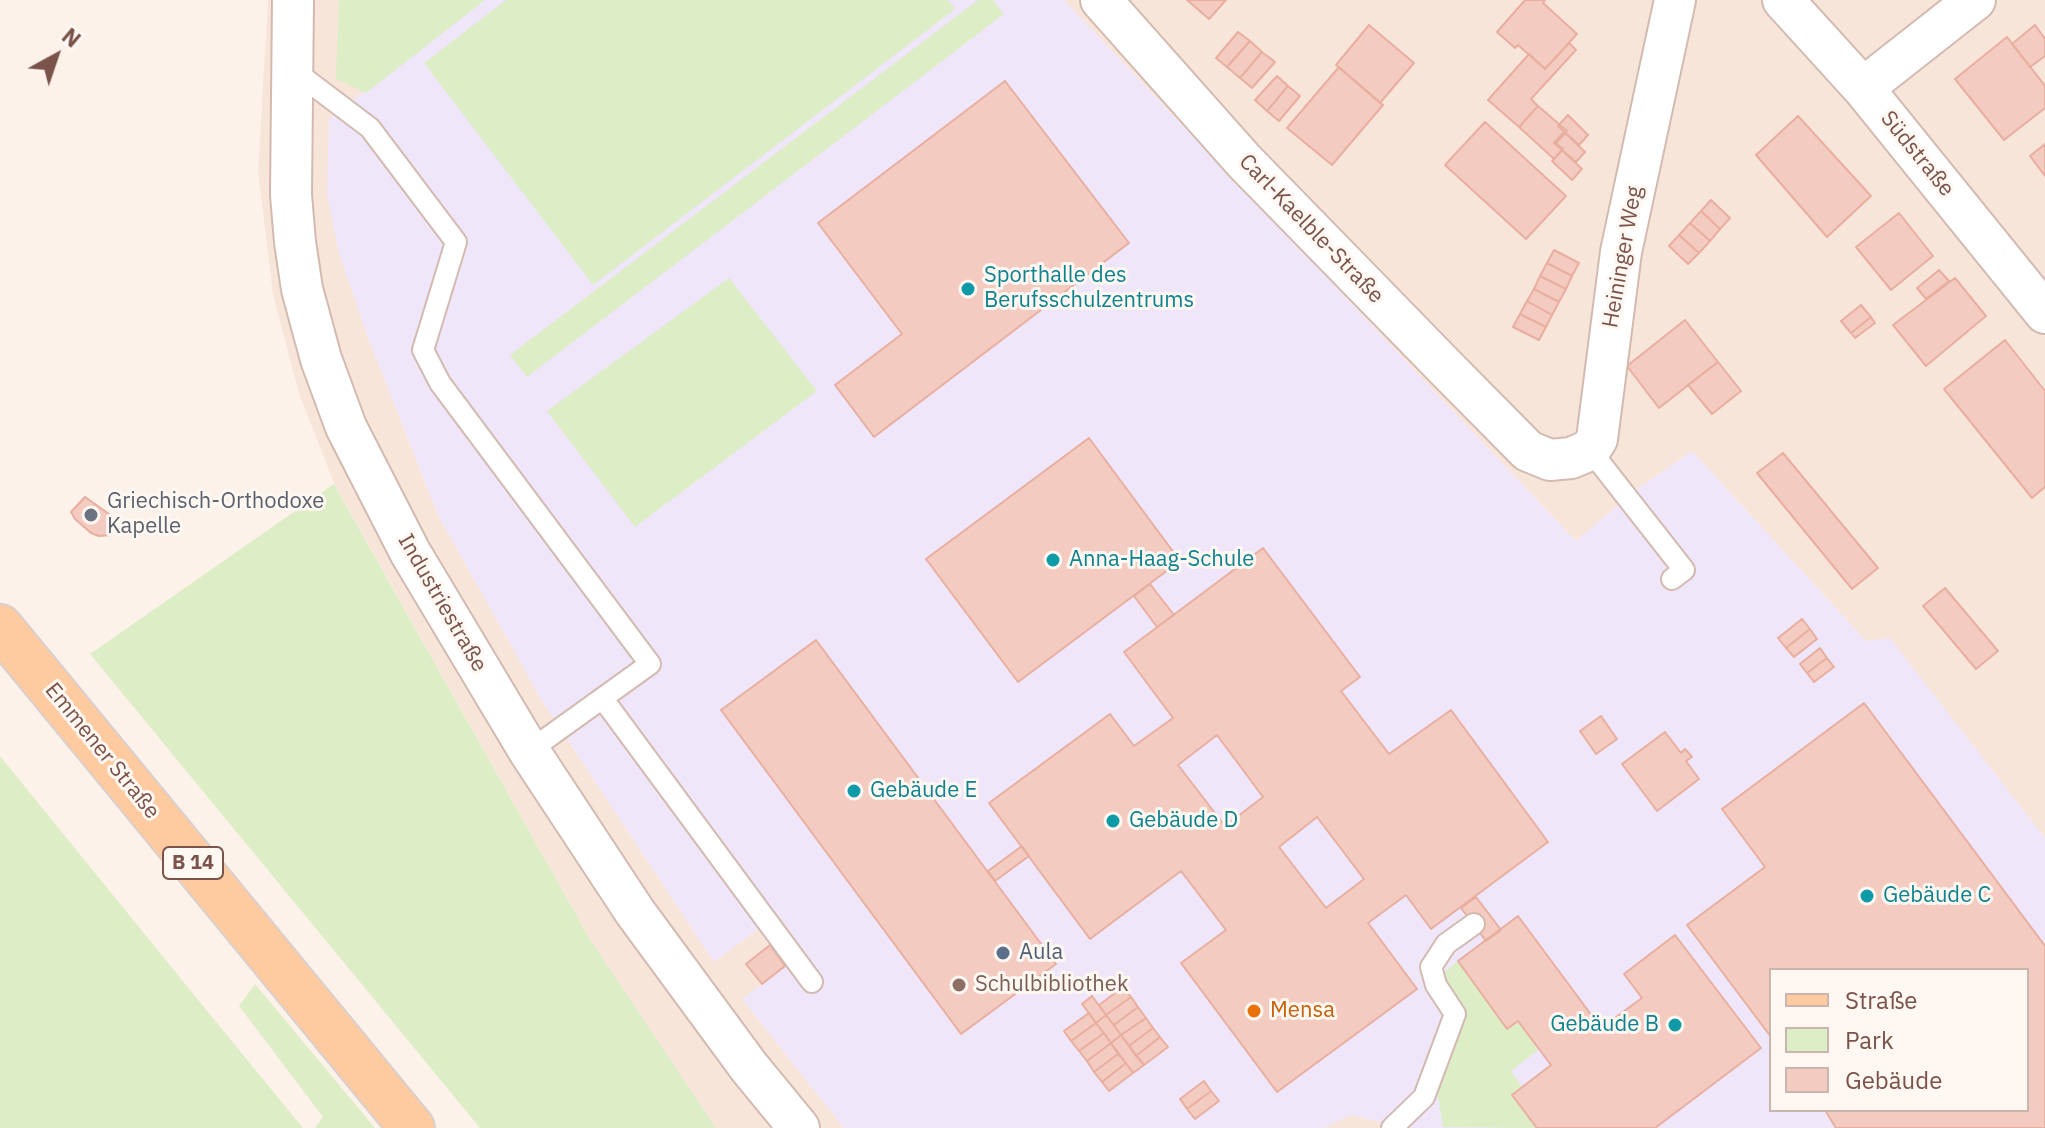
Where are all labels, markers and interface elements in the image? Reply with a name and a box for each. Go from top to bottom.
north arrow [16,16,96,96]
text: N [56,21,87,53]
street label: Südstraße [1875,106,1959,202]
street label: Carl-Kaelble-Straße [1233,149,1389,309]
street label: Heininger Weg [1598,184,1648,330]
place label: Sporthalle des Berufsschulzentrums [984,263,1194,314]
marker: Sporthalle des Berufsschulzentrums [959,280,977,298]
place label: Griechisch-Orthodoxe Kapelle [107,489,324,540]
marker: Griechisch-Orthodoxe Kapelle [82,506,100,524]
street label: Industriestraße [392,529,492,677]
place label: Anna-Haag-Schule [1069,547,1254,573]
marker: Anna-Haag-Schule [1044,551,1062,569]
street label: Emmener Straße [39,678,165,824]
place label: Gebäude E [870,778,977,804]
marker: Gebäude E [845,782,863,800]
place label: Gebäude D [1129,808,1238,834]
marker: Gebäude D [1104,812,1122,830]
road number: B 14 [163,847,223,879]
place label: Gebäude C [1883,883,1991,909]
marker: Gebäude C [1858,887,1876,905]
place label: Aula [1019,940,1063,966]
marker: Aula [994,944,1012,962]
legend [1769,968,2029,1112]
place label: Schulbibliothek [975,972,1129,998]
marker: Schulbibliothek [950,976,968,994]
text: Straße [1845,984,1917,1016]
place label: Mensa [1270,998,1335,1024]
marker: Mensa [1245,1002,1263,1020]
place label: Gebäude B [1550,1012,1659,1038]
marker: Gebäude B [1666,1016,1684,1034]
text: Park [1845,1024,1894,1056]
text: Gebäude [1845,1064,1942,1096]

